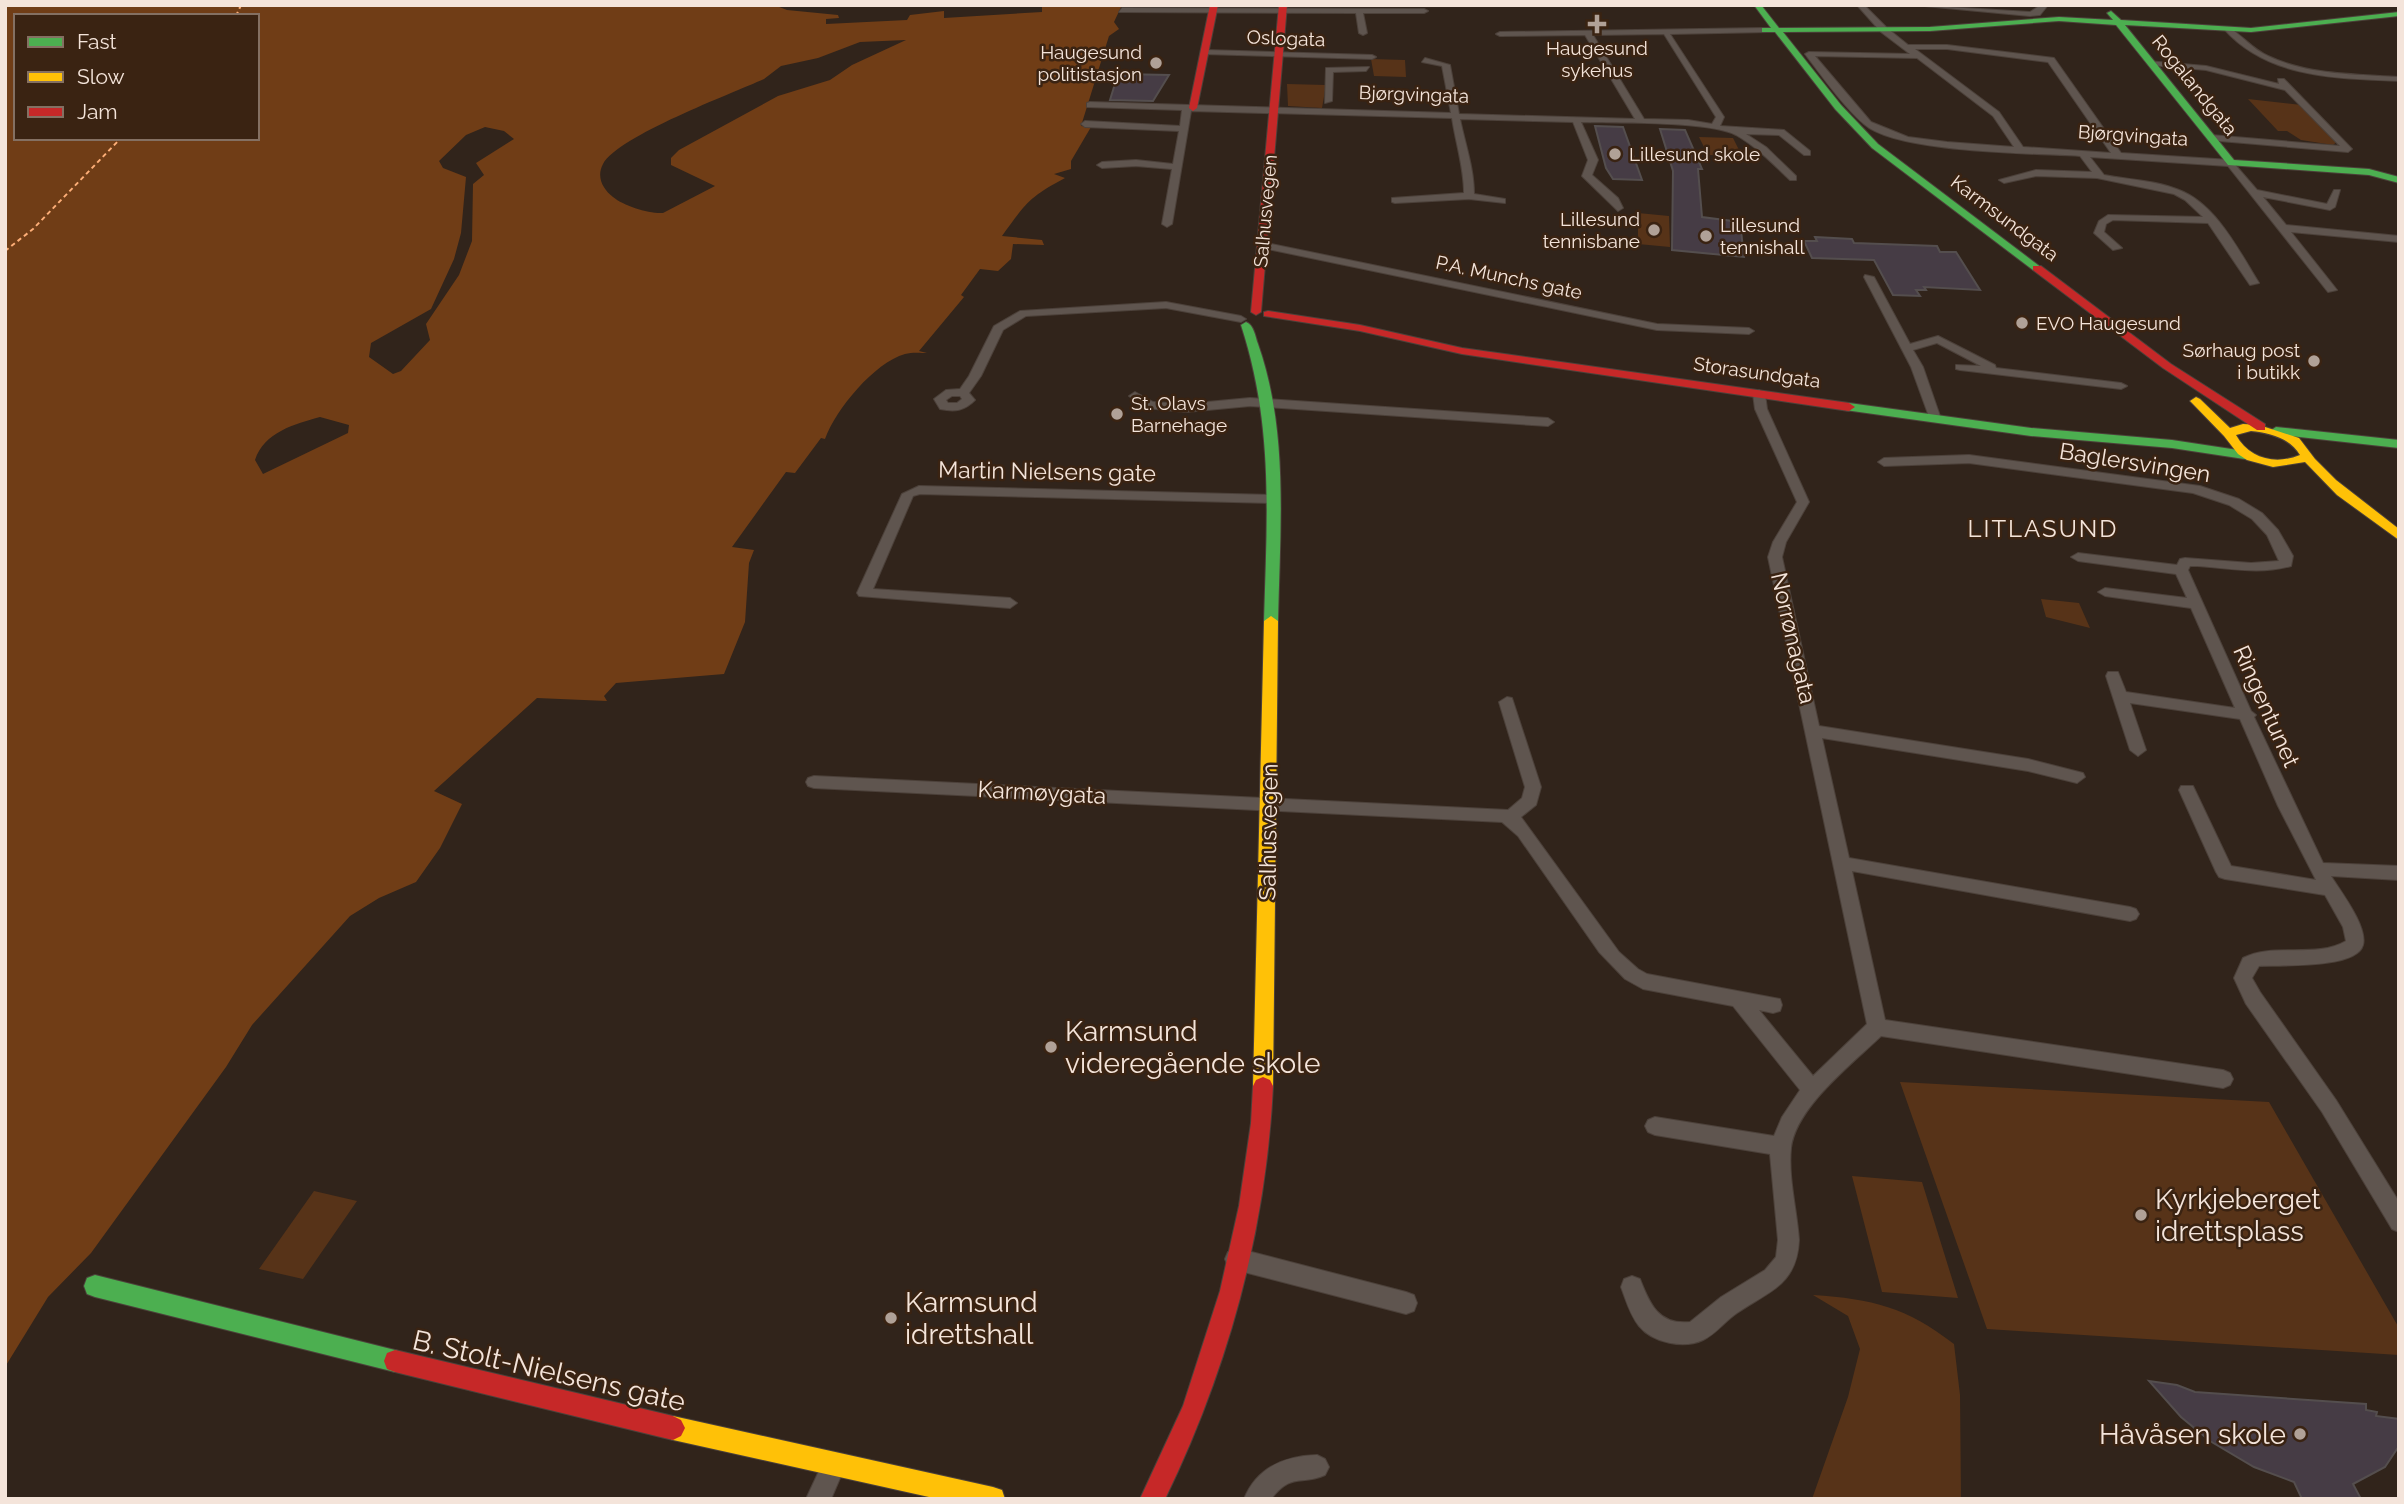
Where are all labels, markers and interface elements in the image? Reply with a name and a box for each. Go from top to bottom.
legend [14,14,259,140]
marker: Haugesund sykehus [1587,14,1607,34]
street label: Oslogata [1246,26,1326,50]
text: Fast [77,29,117,54]
street label: Rogalandgata [2148,30,2242,140]
place label: Haugesund sykehus [1546,37,1648,81]
place label: Haugesund politistasjon [1037,41,1142,85]
marker: Haugesund politistasjon [1148,55,1164,71]
text: Slow [77,64,125,89]
street label: Bjørgvingata [1358,81,1470,107]
text: Jam [77,99,118,124]
street label: Bjørgvingata [2077,120,2189,150]
place label: Lillesund skole [1629,143,1760,165]
marker: Lillesund skole [1607,146,1623,162]
street label: Salhusvegen [1249,154,1281,268]
street label: Karmsundgata [1947,170,2063,266]
place label: Lillesund tennisbane [1543,208,1640,252]
place label: Lillesund tennishall [1720,214,1805,258]
marker: Lillesund tennisbane [1646,222,1662,238]
marker: Lillesund tennishall [1698,228,1714,244]
street label: P.A. Munchs gate [1434,251,1584,303]
place label: EVO Haugesund [2036,312,2181,334]
marker: EVO Haugesund [2014,315,2030,331]
place label: Sørhaug post i butikk [2183,339,2301,383]
street label: Storasundgata [1692,352,1822,392]
marker: Sørhaug post i butikk [2306,353,2322,369]
place label: St. Olavs Barnehage [1131,392,1227,436]
marker: St. Olavs Barnehage [1109,406,1125,422]
street label: Baglersvingen [2058,437,2212,487]
street label: Martin Nielsens gate [938,456,1156,486]
district label: LITLASUND [1968,514,2118,543]
street label: Norrønagata [1766,570,1822,706]
street label: Ringentunet [2228,641,2306,771]
street label: Salhusvegen [1253,763,1283,901]
street label: Karmøygata [977,775,1107,809]
place label: Karmsund videregående skole [1065,1015,1320,1080]
marker: Karmsund videregående skole [1043,1039,1059,1055]
place label: Kyrkjeberget idrettsplass [2155,1183,2321,1248]
marker: Kyrkjeberget idrettsplass [2133,1207,2149,1223]
place label: Karmsund idrettshall [905,1286,1038,1351]
marker: Karmsund idrettshall [883,1310,899,1326]
street label: B. Stolt-Nielsens gate [409,1324,689,1418]
place label: Håvåsen skole [2099,1418,2286,1451]
marker: Håvåsen skole [2292,1426,2308,1442]

